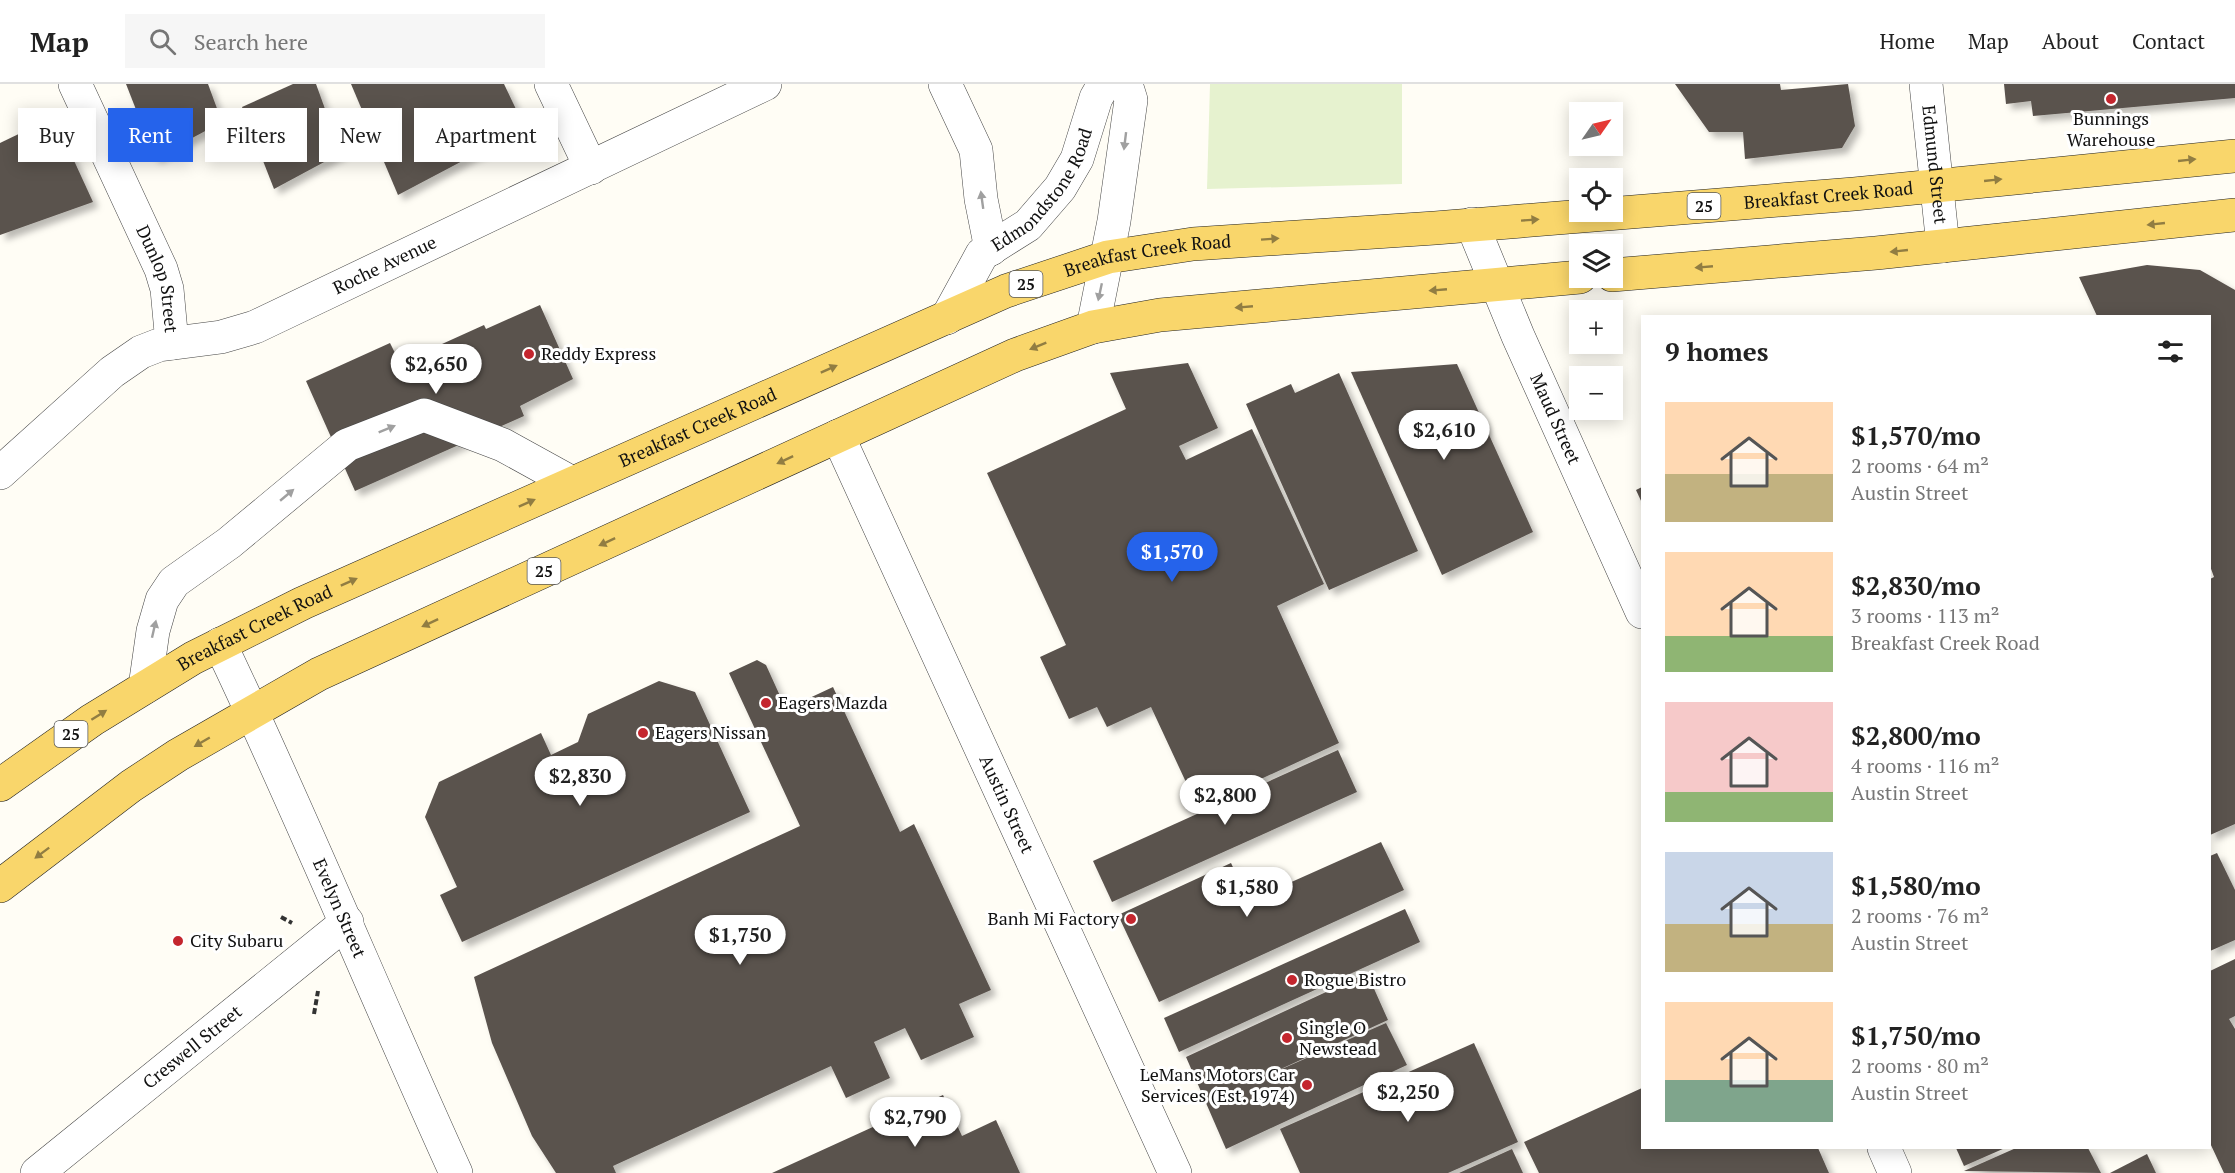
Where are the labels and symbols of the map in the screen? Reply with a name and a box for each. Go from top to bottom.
marker: Bunnings Warehouse [2104,92,2118,106]
north arrow [1569,102,1623,156]
street label: Edmund Street [1917,104,1954,225]
place label: Bunnings Warehouse [2067,106,2155,151]
street label: Edmondstone Road [986,125,1097,256]
one-way arrow [1121,132,1130,151]
one-way arrow [2177,155,2196,165]
street label: Breakfast Creek Road [1743,175,1914,214]
one-way arrow [1983,175,2002,185]
one-way arrow [977,190,986,209]
road number: 25 [1688,193,1720,219]
one-way arrow [1521,215,1540,225]
one-way arrow [2146,219,2165,229]
street label: Dunlop Street [131,221,184,334]
street label: Roche Avenue [329,229,440,299]
street label: Breakfast Creek Road [1060,229,1232,282]
one-way arrow [1261,234,1280,243]
one-way arrow [1889,246,1908,256]
one-way arrow [1695,262,1714,272]
road number: 25 [1010,271,1042,297]
one-way arrow [1095,283,1105,301]
one-way arrow [1429,285,1448,295]
one-way arrow [1234,302,1253,312]
place label: Reddy Express [541,341,656,365]
one-way arrow [1029,342,1047,351]
pin: $2,650 [387,344,485,395]
marker: Reddy Express [522,347,536,361]
one-way arrow [821,364,839,374]
street label: Maud Street [1525,369,1587,468]
street label: Breakfast Creek Road [615,381,780,472]
pin: $2,610 [1395,410,1493,461]
one-way arrow [379,424,397,434]
one-way arrow [775,455,793,465]
one-way arrow [279,488,295,501]
one-way arrow [518,498,535,507]
pin: $1,570 [1123,532,1221,583]
one-way arrow [599,537,616,546]
road number: 25 [528,558,560,584]
one-way arrow [340,578,357,587]
street label: Breakfast Creek Road [172,579,336,676]
one-way arrow [421,618,439,628]
one-way arrow [150,620,160,638]
place label: Eagers Mazda [778,690,888,714]
marker: Eagers Mazda [759,696,773,710]
one-way arrow [91,710,107,721]
place label: Eagers Nissan [655,720,766,744]
road number: 25 [54,721,88,747]
marker: Eagers Nissan [636,726,650,740]
one-way arrow [194,736,210,747]
street label: Austin Street [974,751,1040,857]
pin: $2,830 [531,756,629,807]
pin: $2,800 [1176,775,1274,826]
one-way arrow [35,847,51,859]
street label: Evelyn Street [308,854,373,962]
pin: $1,580 [1198,867,1296,918]
place label: Banh Mi Factory [988,906,1120,930]
marker: Banh Mi Factory [1124,912,1138,926]
pin: $1,750 [691,915,789,966]
place label: City Subaru [190,928,283,952]
marker: City Subaru [171,934,185,948]
place label: Rogue Bistro [1304,967,1406,991]
marker: Rogue Bistro [1285,973,1299,987]
street label: Creswell Street [137,999,246,1094]
place label: Single O Newstead [1299,1015,1377,1060]
marker: Single O Newstead [1280,1031,1294,1045]
place label: LeMans Motors Car Services (Est. 1974) [1140,1062,1295,1107]
pin: $2,250 [1359,1072,1457,1123]
marker: LeMans Motors Car Services (Est. 1974) [1300,1078,1314,1092]
pin: $2,790 [866,1097,964,1148]

